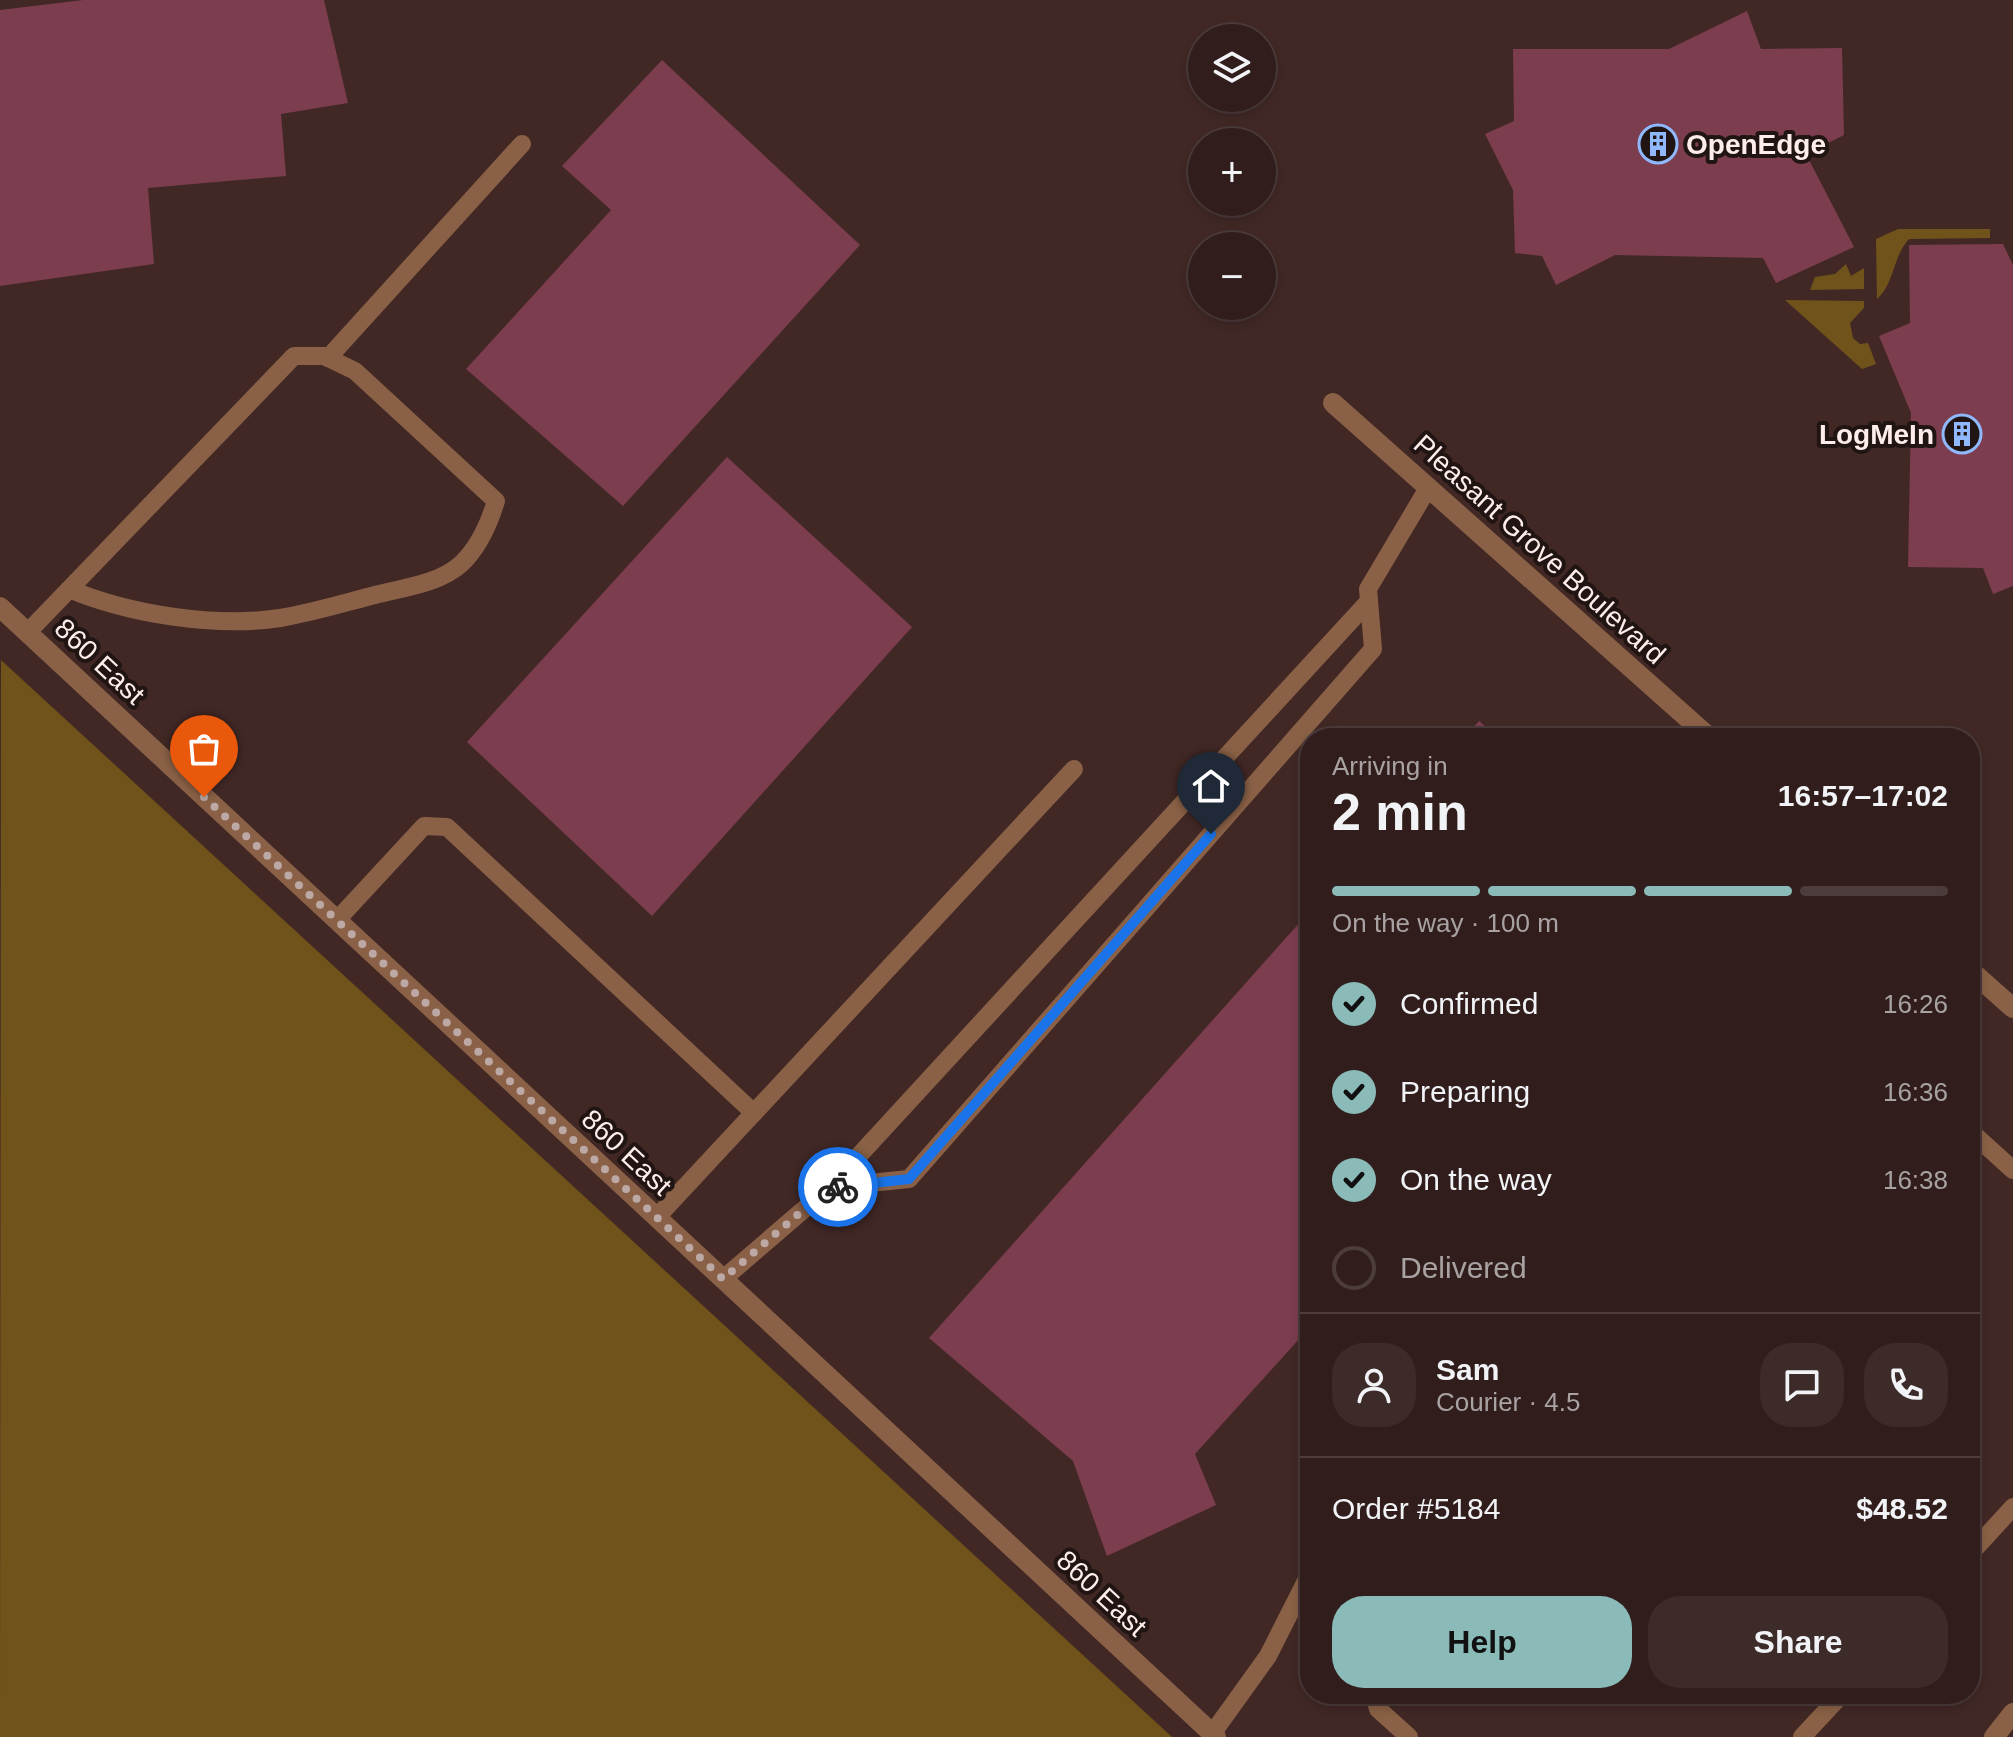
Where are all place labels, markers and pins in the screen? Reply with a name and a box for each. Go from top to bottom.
building icon: OpenEdge [1637,123,1679,165]
place label: OpenEdge [1686,129,1826,160]
building icon: LogMeIn [1941,413,1983,455]
place label: LogMeIn [1819,419,1934,450]
pin [170,715,238,797]
pin [1177,752,1245,834]

